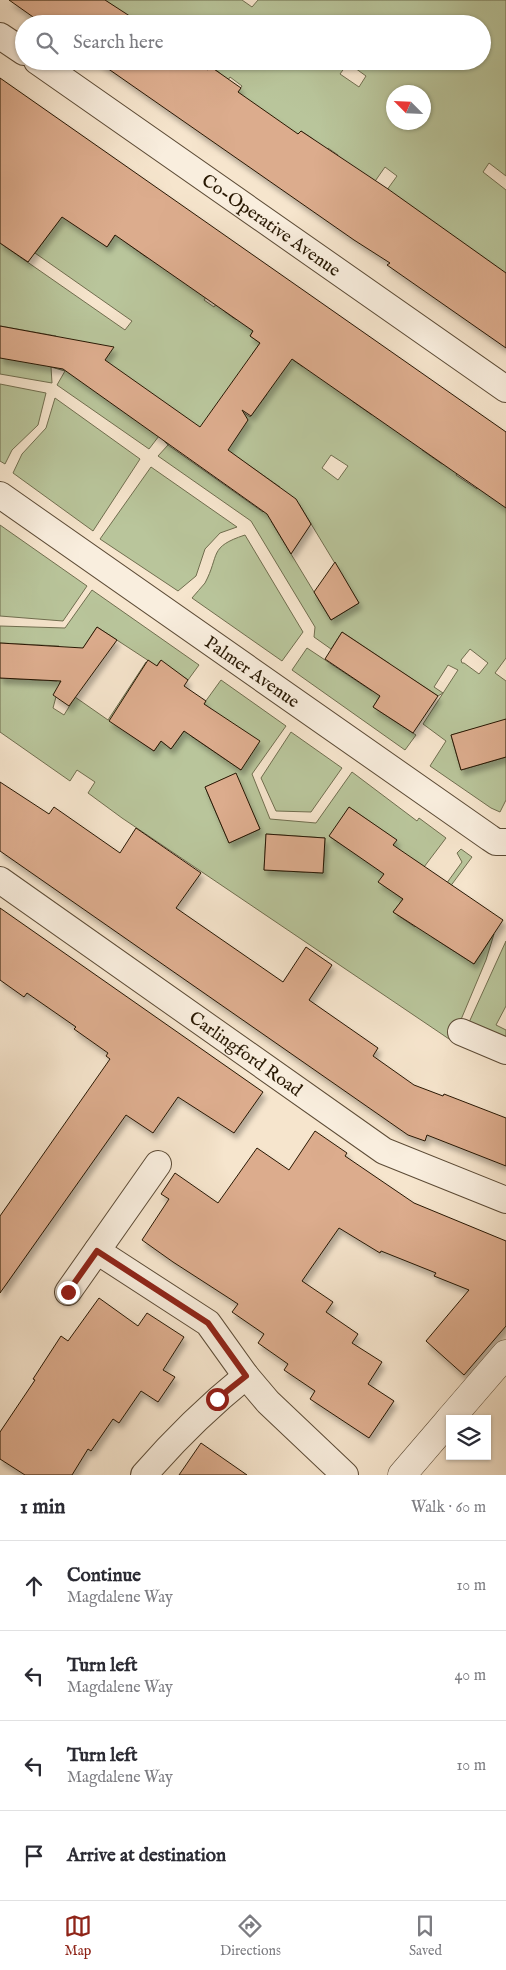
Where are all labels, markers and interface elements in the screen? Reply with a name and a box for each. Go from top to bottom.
search box [15,15,491,70]
icon: search [33,29,61,57]
text: Search here [73,31,164,55]
north arrow [386,85,431,130]
street label: Co-Operative Avenue [197,170,344,283]
street label: Palmer Avenue [200,632,303,714]
street label: Carlingford Road [184,1007,306,1103]
route end [57,1281,80,1304]
route start [206,1388,229,1411]
map controls [446,1415,491,1460]
button: layers [446,1415,491,1460]
text: 1 min [20,1494,65,1521]
text: Walk · 60 m [411,1498,486,1518]
text: Continue [67,1564,141,1588]
icon: ahead [20,1572,48,1600]
text: 10 m [456,1576,486,1596]
text: Magdalene Way [67,1588,173,1608]
text: Turn left [67,1654,138,1678]
icon: left [20,1662,48,1690]
text: 40 m [454,1666,486,1686]
text: Magdalene Way [67,1678,173,1698]
text: Turn left [67,1744,138,1768]
icon: left [20,1752,48,1780]
text: 10 m [456,1756,486,1776]
text: Magdalene Way [67,1768,173,1788]
icon: arrive [20,1842,48,1870]
text: Arrive at destination [67,1844,226,1868]
tab: Map [64,1912,92,1960]
tab: Directions [220,1912,281,1960]
tab: Saved [409,1912,442,1960]

